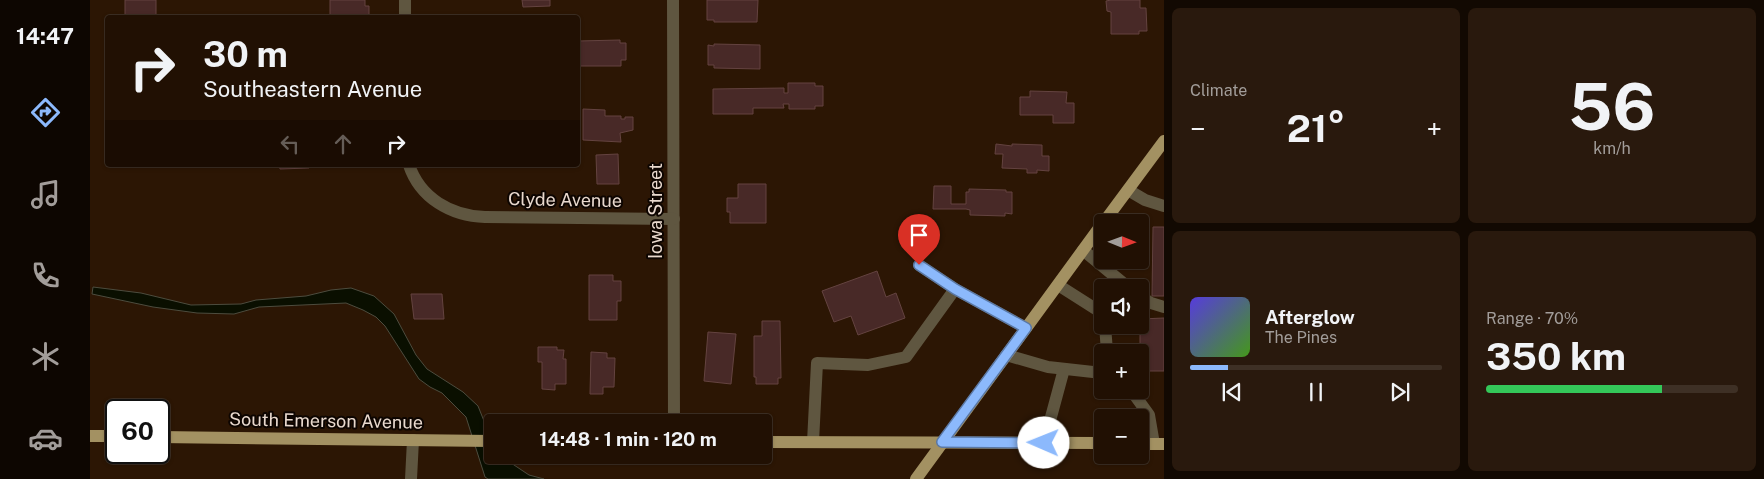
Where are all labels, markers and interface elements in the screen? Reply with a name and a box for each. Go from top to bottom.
text: 14:47 [16,23,74,49]
text: 30 m [203,34,288,75]
icon: right [120,35,185,100]
text: 56 [1569,68,1655,145]
text: Southeastern Avenue [203,76,422,102]
text: Climate [1190,81,1247,100]
icon: directions [28,95,63,130]
text: 21° [1287,106,1345,151]
text: − [1190,112,1206,145]
text: + [1426,112,1442,145]
icon: left [276,130,304,158]
icon: ahead [329,130,357,158]
icon: right [382,130,410,158]
text: km/h [1593,139,1631,158]
street label: Iowa Street [645,163,666,259]
icon: music [28,177,63,212]
street label: Clyde Avenue [508,188,622,211]
pin [898,214,940,265]
north arrow [1094,214,1149,269]
map controls [1094,214,1149,464]
icon: arrive [905,221,933,249]
icon: phone [28,258,63,293]
button: sound [1094,279,1149,334]
text: Afterglow [1265,306,1355,328]
text: Range · 70% [1486,309,1578,328]
text: The Pines [1265,328,1337,347]
text: 350 km [1486,334,1626,379]
icon: climate [28,339,63,374]
button: + [1094,344,1149,399]
icon: previous [1218,378,1246,406]
icon: pause [1302,378,1330,406]
icon: next [1386,378,1414,406]
speed limit sign: 60 [105,399,170,464]
street label: South Emerson Avenue [229,408,423,433]
button: − [1094,409,1149,464]
position arrow [1017,416,1069,468]
icon: car [28,421,63,456]
text: 14:48 · 1 min · 120 m [539,428,717,450]

